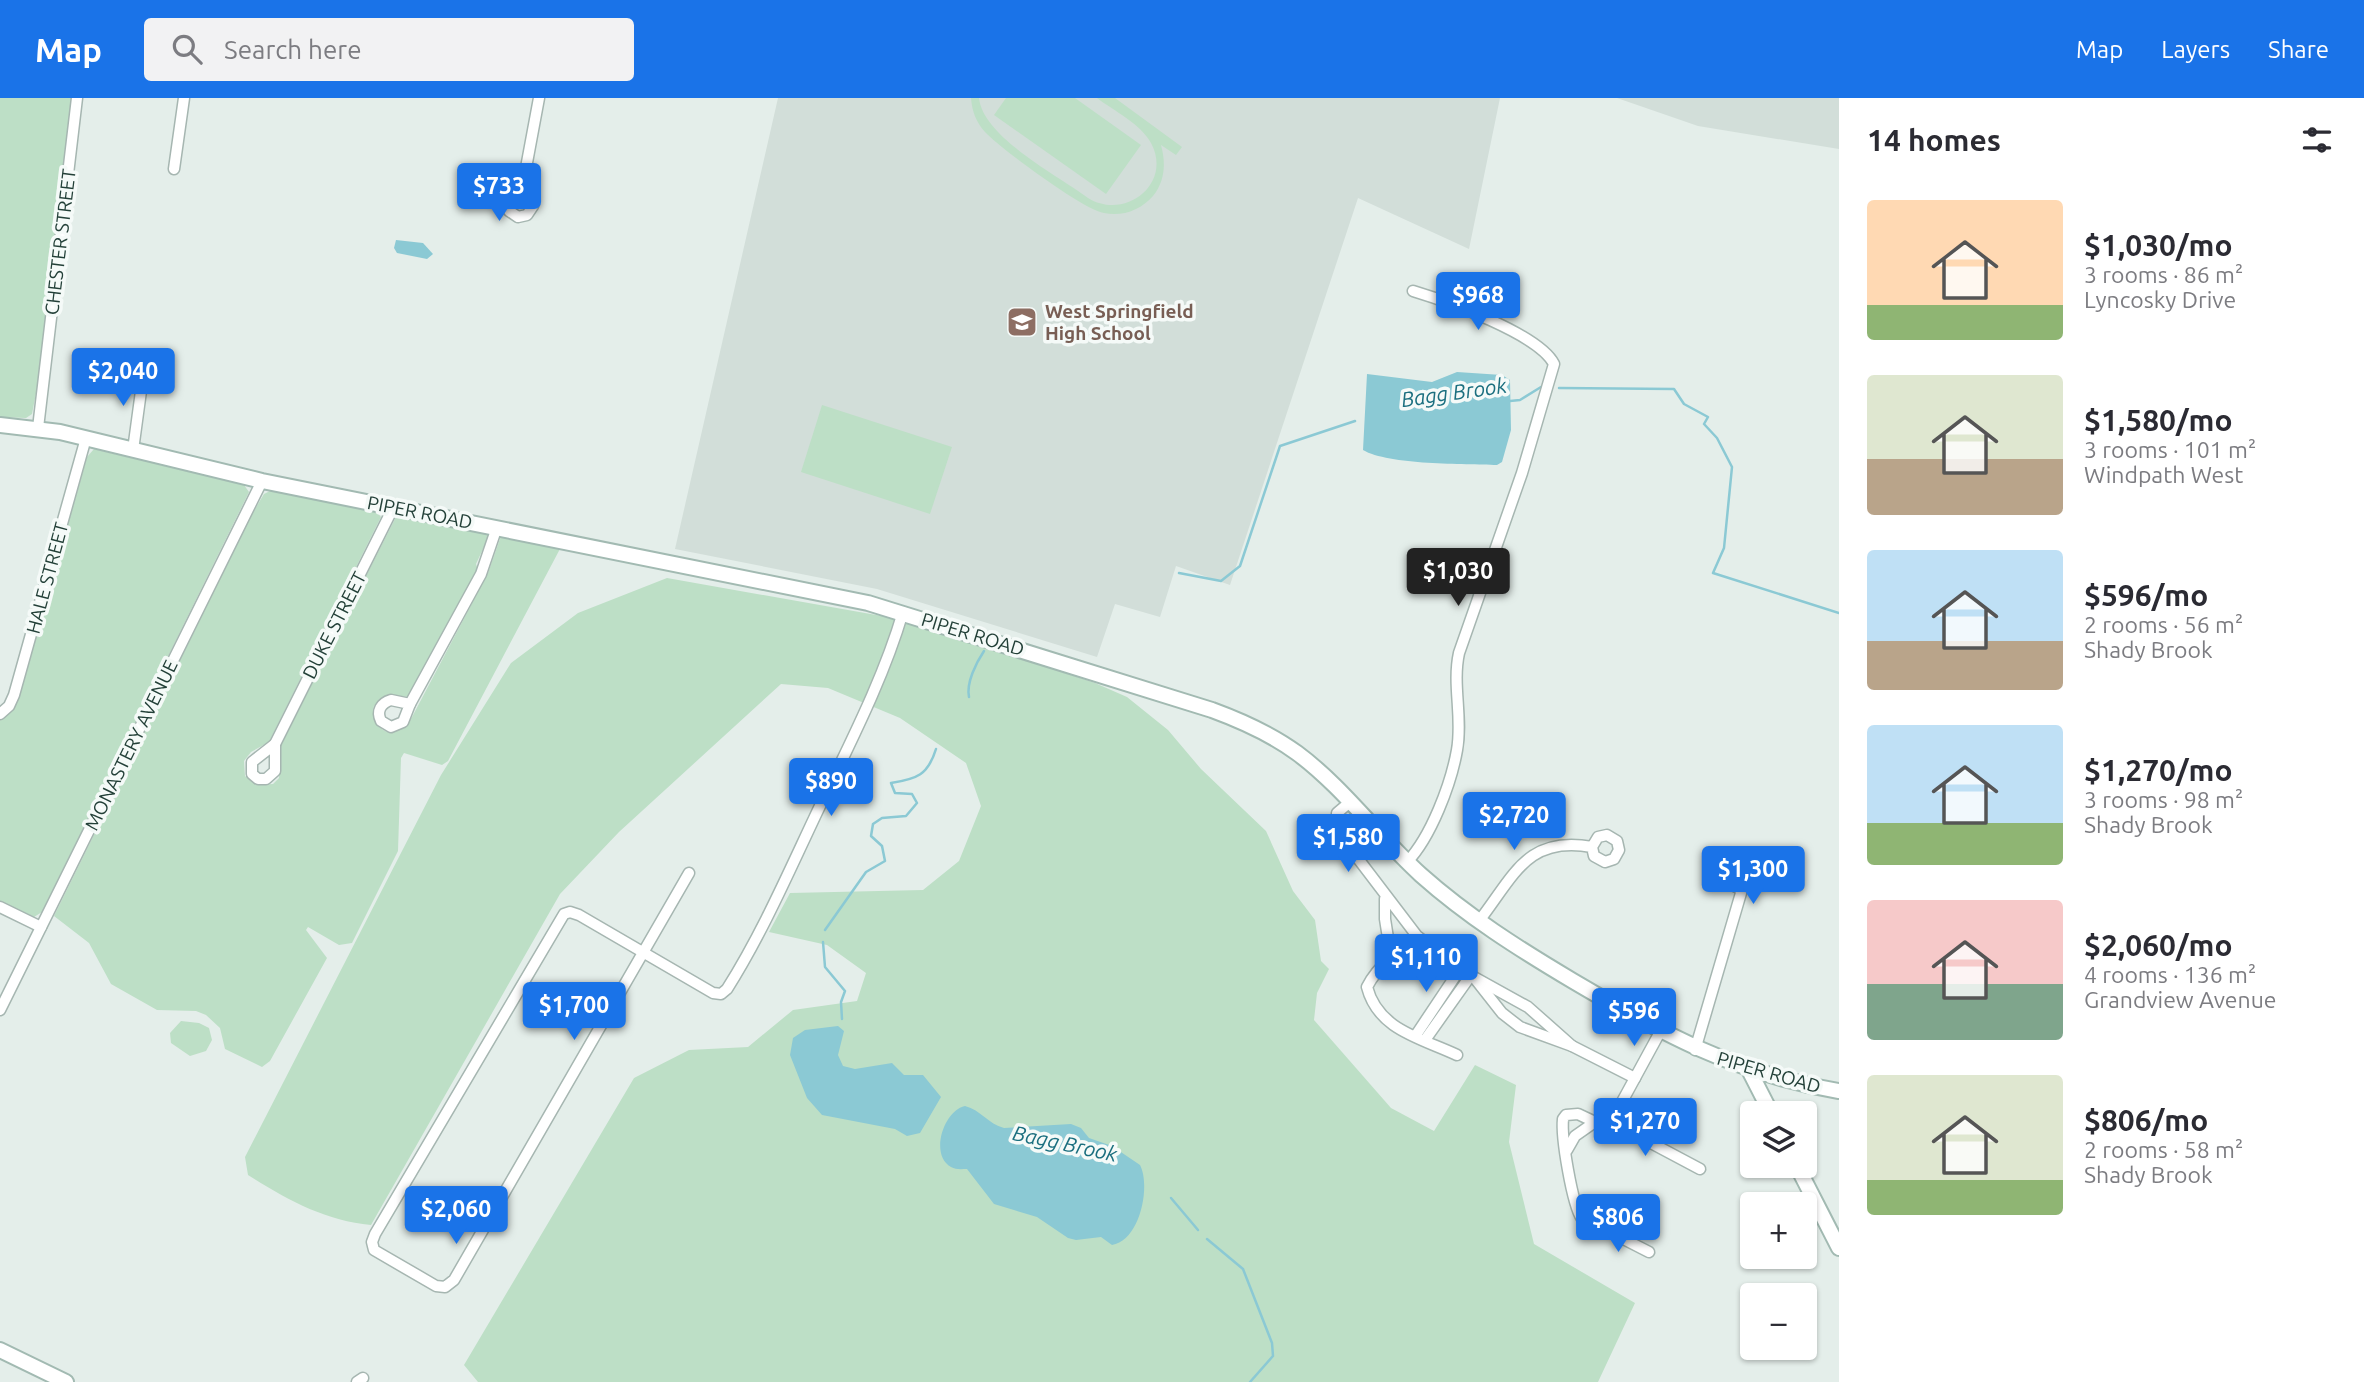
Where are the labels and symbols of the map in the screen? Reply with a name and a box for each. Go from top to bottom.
pin: $733 [458,164,540,223]
street label: CHESTER STREET [40,167,80,316]
pin: $968 [1437,272,1519,332]
place label: West Springfield High School [1045,300,1194,344]
school or university icon: West Springfield High School [1005,305,1039,339]
pin: $2,040 [66,348,180,408]
water label: Bagg Brook [1399,373,1508,411]
street label: PIPER ROAD [366,491,474,533]
street label: HALE STREET [22,519,73,636]
pin: $1,030 [1401,548,1515,608]
street label: DUKE STREET [298,567,371,682]
street label: PIPER ROAD [919,608,1027,660]
street label: MONASTERY AVENUE [80,656,182,834]
pin: $890 [790,758,872,818]
pin: $2,720 [1457,792,1571,852]
pin: $1,580 [1291,814,1405,874]
pin: $1,300 [1696,846,1810,906]
pin: $1,110 [1369,934,1483,994]
pin: $1,700 [517,982,631,1042]
pin: $596 [1593,988,1675,1048]
street label: PIPER ROAD [1715,1047,1823,1097]
pin: $1,270 [1588,1098,1702,1158]
water label: Bagg Brook [1011,1120,1120,1166]
pin: $2,060 [399,1186,513,1246]
pin: $806 [1577,1194,1659,1254]

